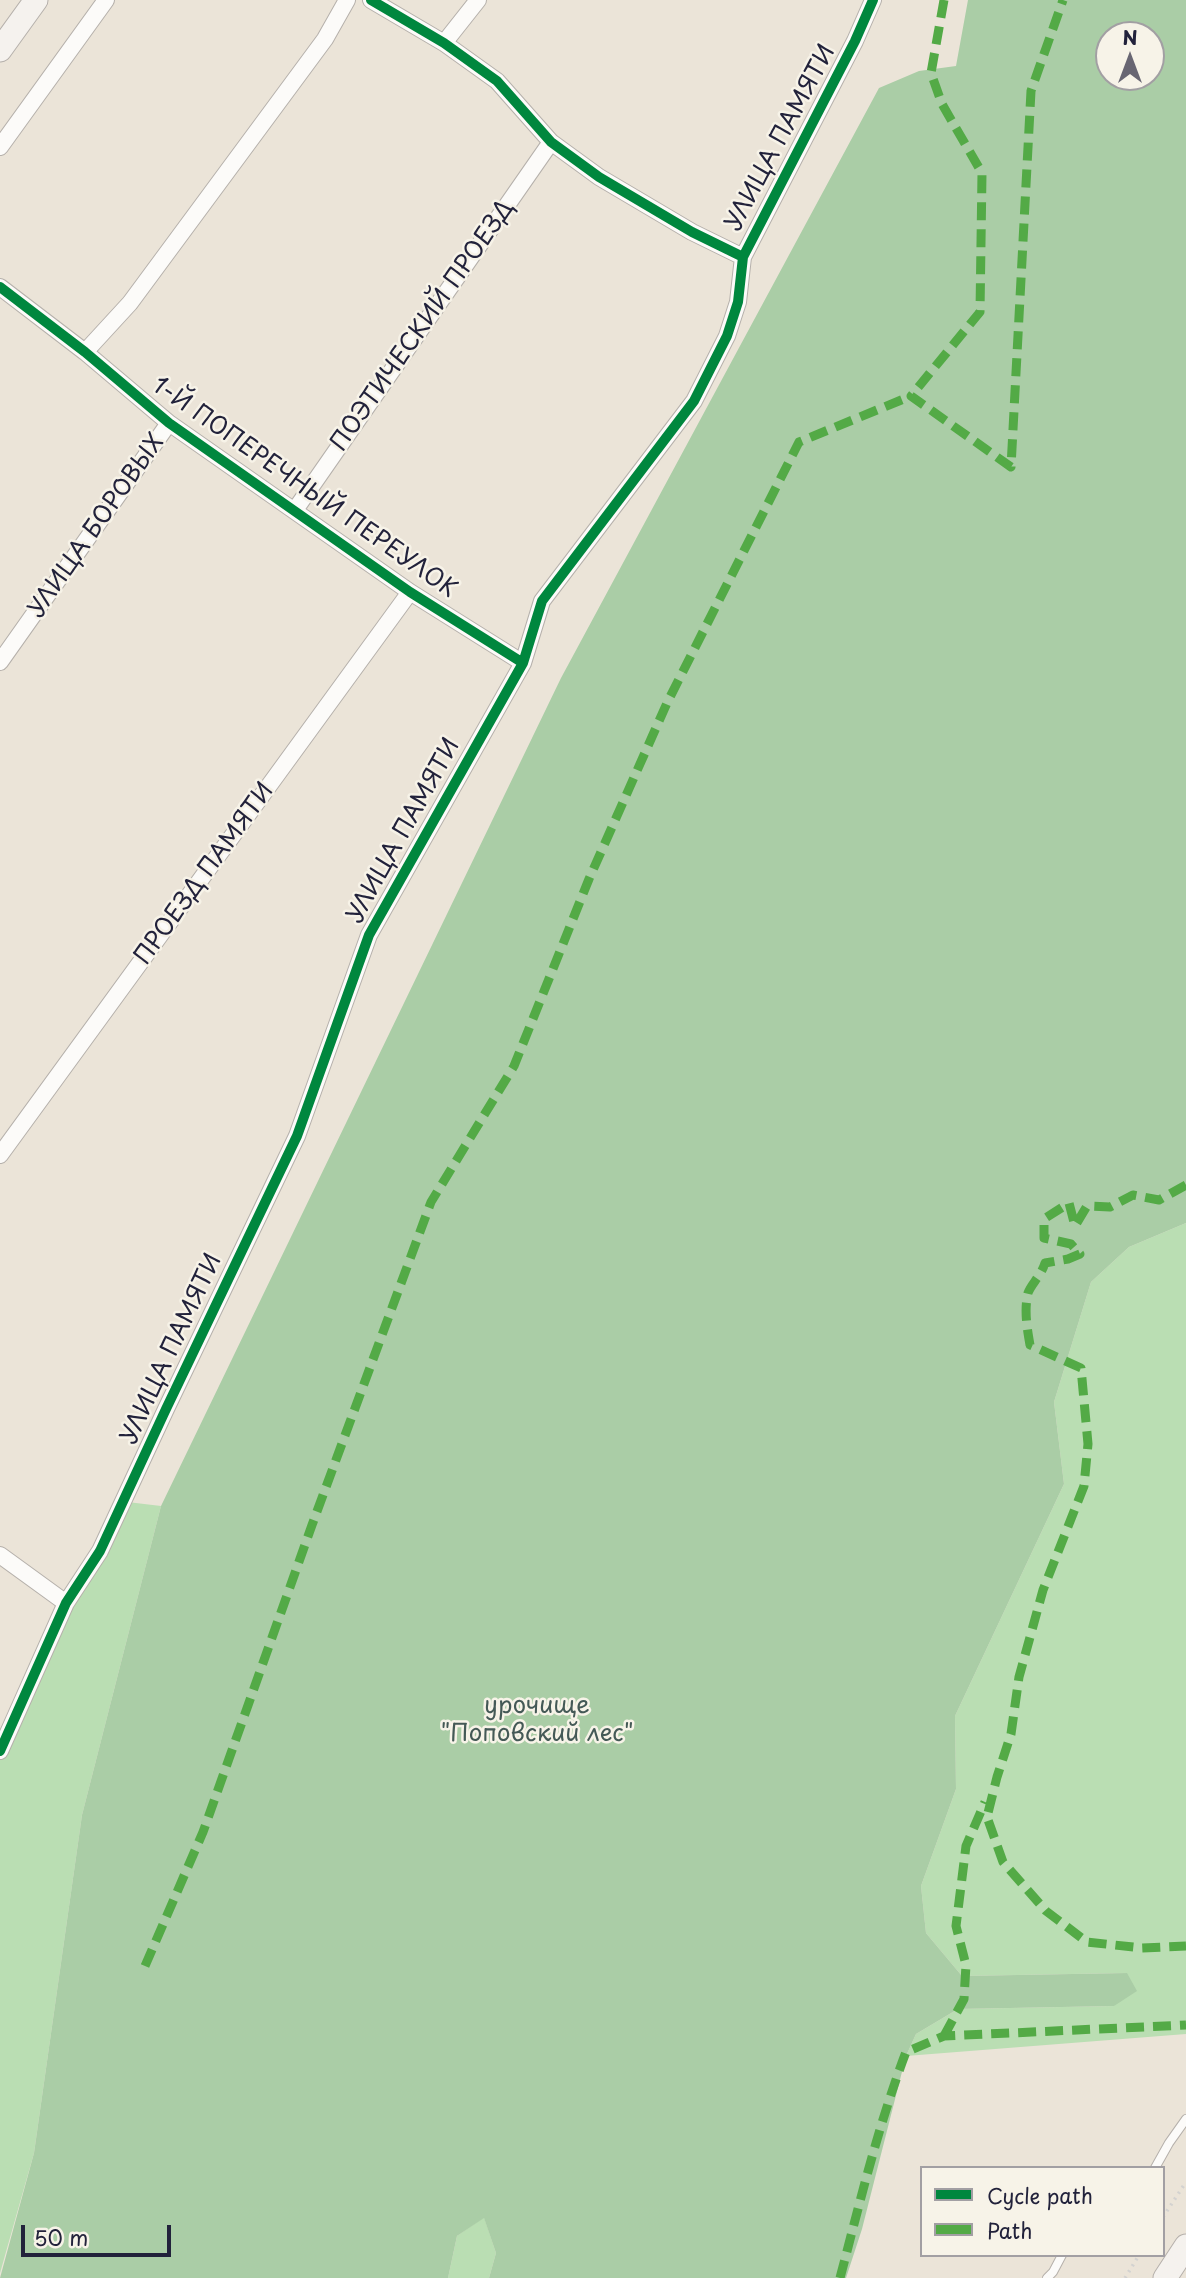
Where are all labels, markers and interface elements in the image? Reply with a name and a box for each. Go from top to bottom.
north arrow [1095,21,1165,91]
text: N [1122,23,1138,51]
street label: УЛИЦА ПАМЯТИ [720,40,842,236]
street label: ПОЭТИЧЕСКИЙ ПРОЕЗД [325,195,521,457]
street label: 1-Й ПОПЕРЕЧНЫЙ ПЕРЕУЛОК [146,371,462,605]
street label: УЛИЦА БОРОВЫХ [23,429,171,623]
street label: УЛИЦА ПАМЯТИ [341,734,467,928]
street label: ПРОЕЗД ПАМЯТИ [129,777,281,971]
street label: УЛИЦА ПАМЯТИ [115,1249,229,1449]
park label: урочище "Поповский лес" [440,1692,634,1748]
legend [920,2166,1165,2257]
text: Cycle path [987,2179,1093,2211]
scale bar [24,2212,175,2256]
text: Path [987,2214,1032,2246]
text: 50 m [34,2221,88,2253]

